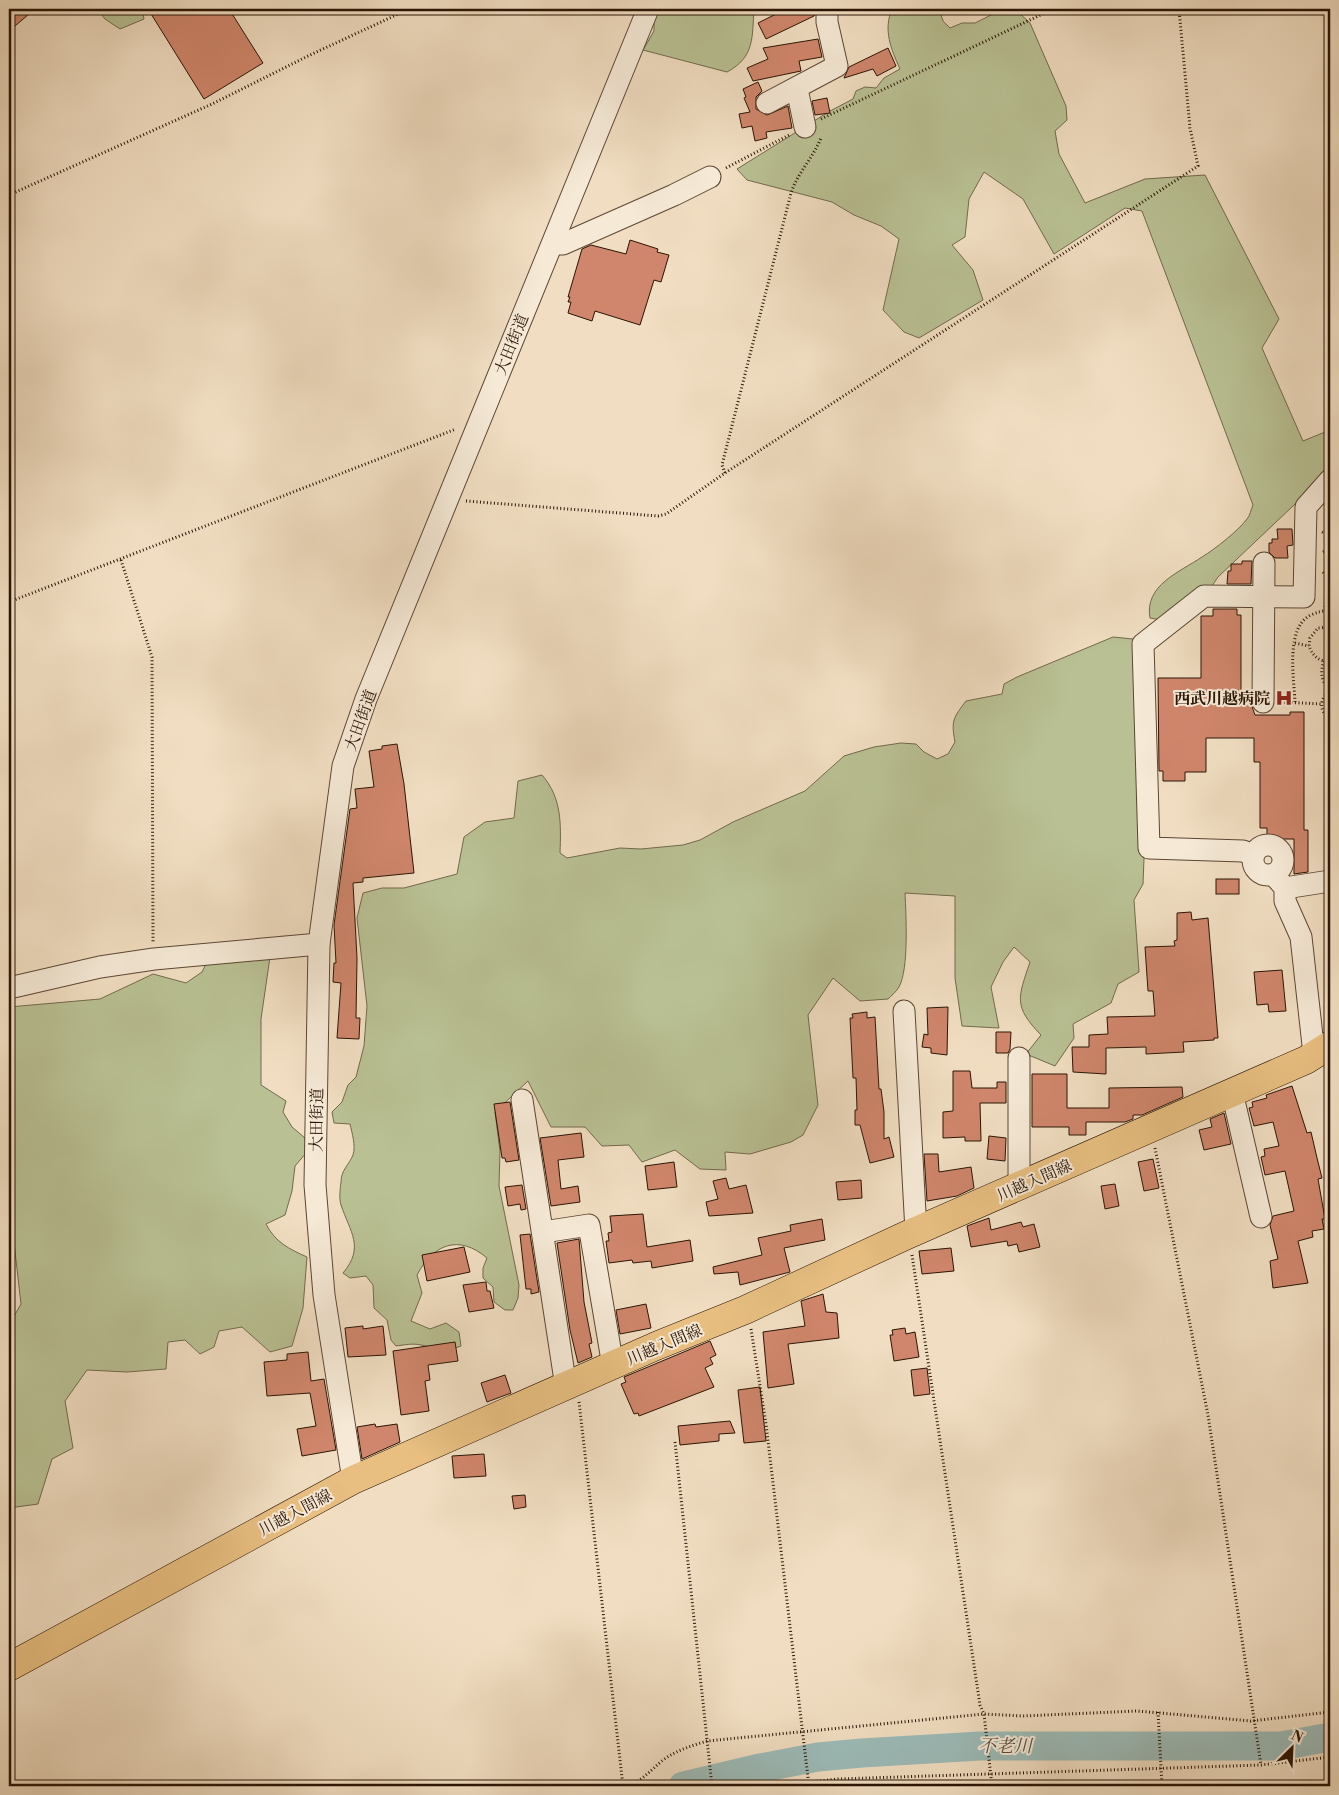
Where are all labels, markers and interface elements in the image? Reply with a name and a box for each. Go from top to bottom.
street label: 大田街道 [491,311,533,378]
street label: 大田街道 [341,687,381,754]
hospital icon: 西武川越病院 [1274,688,1294,708]
place label: 西武川越病院 [1174,689,1270,709]
street label: 大田街道 [306,1088,328,1152]
street label: 川越入間線 [994,1156,1075,1206]
street label: 川越入間線 [624,1320,705,1370]
street label: 川越入間線 [255,1485,335,1540]
north arrow [1266,1722,1316,1772]
text: N [1288,1727,1306,1748]
water label: 不老川 [978,1735,1034,1758]

